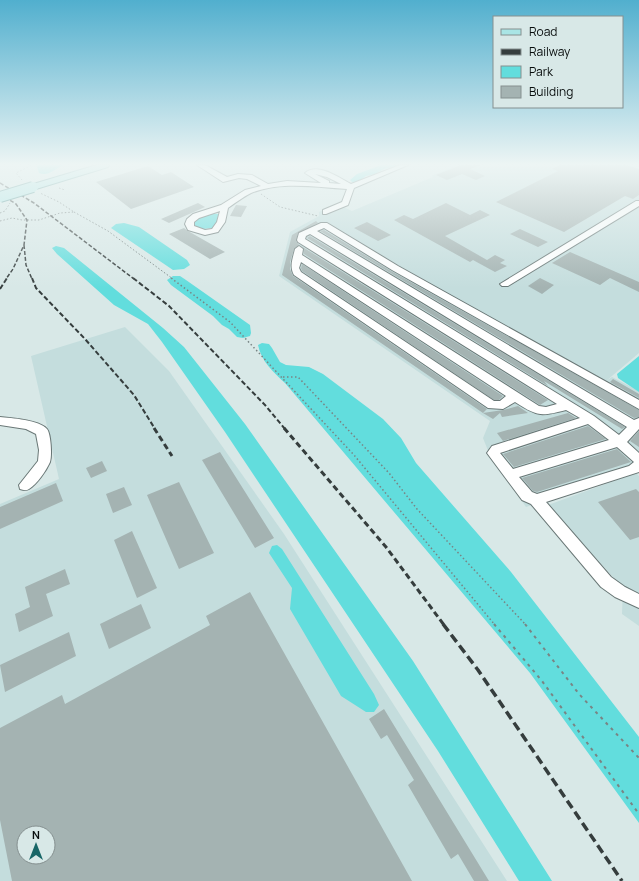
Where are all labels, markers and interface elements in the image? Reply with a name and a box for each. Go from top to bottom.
legend [493,16,623,108]
text: Road [529,23,557,40]
text: Railway [529,43,571,60]
text: Park [529,63,554,80]
text: Building [529,83,573,100]
north arrow [16,825,56,865]
text: N [32,827,40,842]

